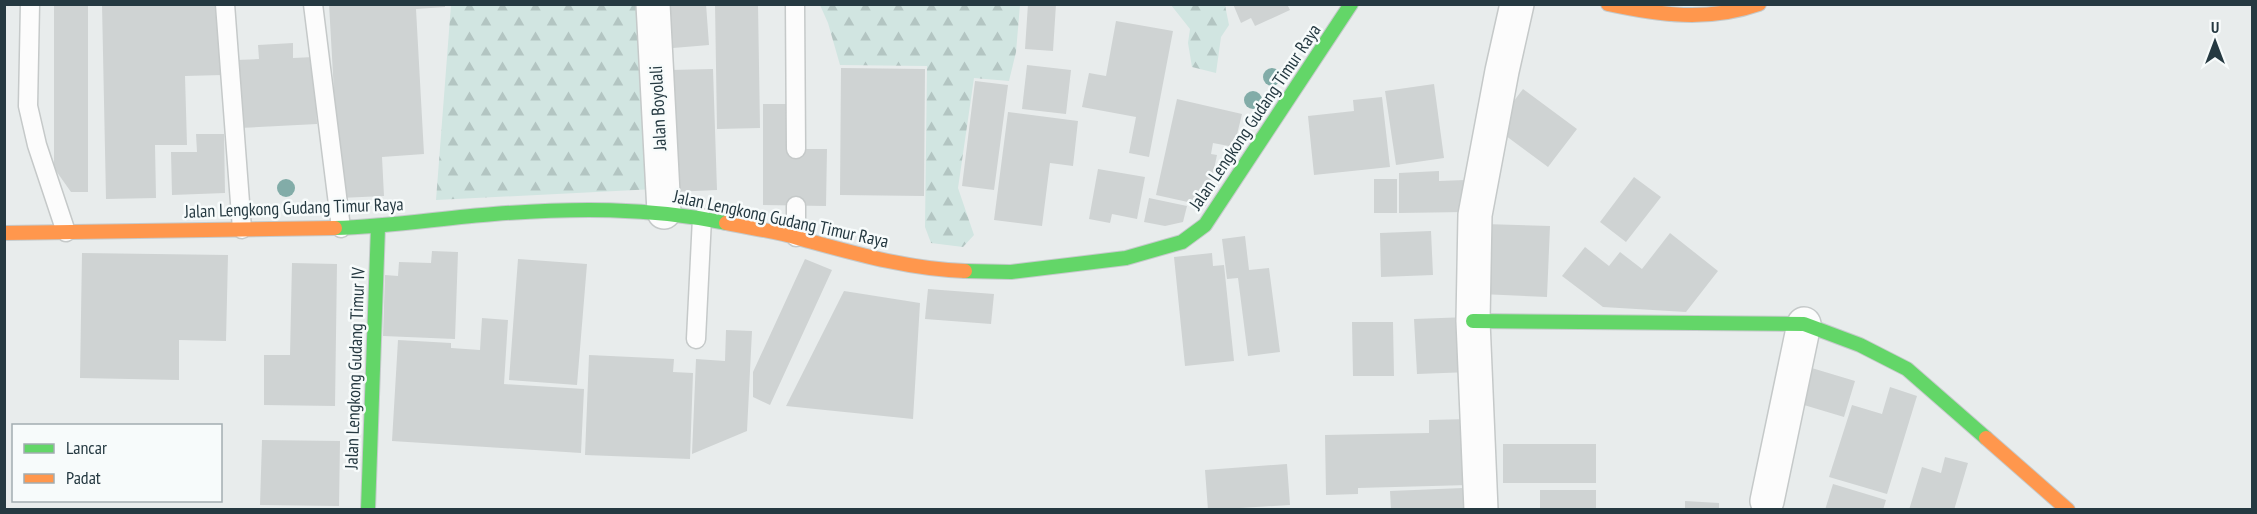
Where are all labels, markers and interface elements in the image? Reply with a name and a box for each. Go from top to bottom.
north arrow [2185,12,2245,72]
text: U [2211,17,2219,37]
street label: Jalan Lengkong Gudang Timur Raya [1183,19,1325,215]
street label: Jalan Boyolali [644,65,671,152]
street label: Jalan Lengkong Gudang Timur Raya [671,184,891,253]
street label: Jalan Lengkong Gudang Timur Raya [183,192,404,223]
street label: Jalan Lengkong Gudang Timur IV [339,266,370,470]
legend [12,424,222,502]
text: Lancar [66,436,107,459]
text: Padat [66,466,101,489]

